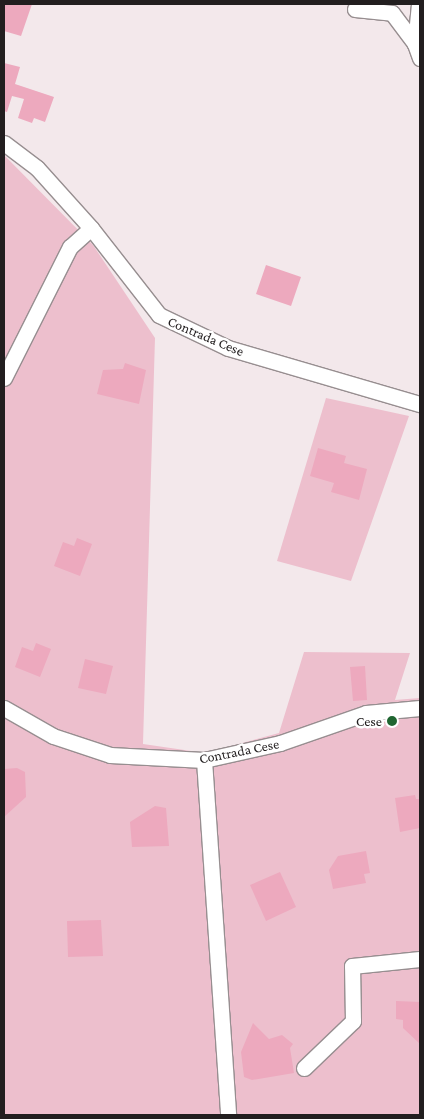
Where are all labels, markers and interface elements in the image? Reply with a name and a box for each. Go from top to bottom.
street label: Contrada Cese [165,312,247,360]
place label: Cese [356,713,382,729]
marker: Cese [386,715,398,727]
street label: Contrada Cese [198,735,280,767]

